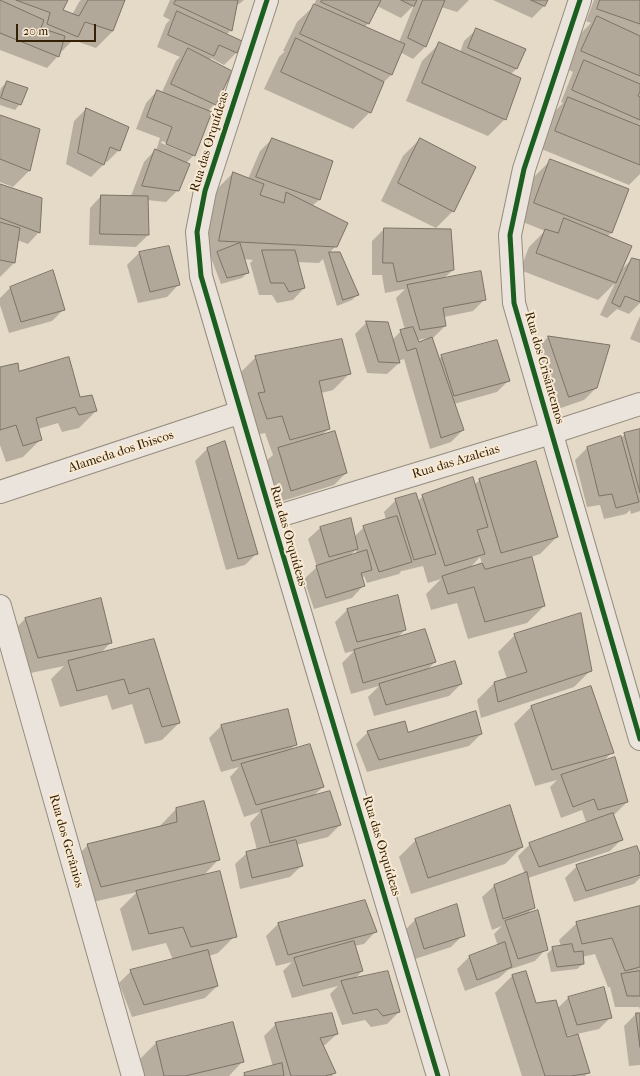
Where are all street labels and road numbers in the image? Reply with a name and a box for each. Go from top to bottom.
street label: Rua das Orquídeas [187,90,233,194]
street label: Rua dos Crisântemos [520,310,568,426]
street label: Alameda dos Ibiscos [66,428,176,476]
street label: Rua das Azaleias [410,441,502,483]
street label: Rua das Orquídeas [266,484,310,588]
street label: Rua dos Gerânios [45,792,87,890]
street label: Rua das Orquídeas [358,794,404,898]

